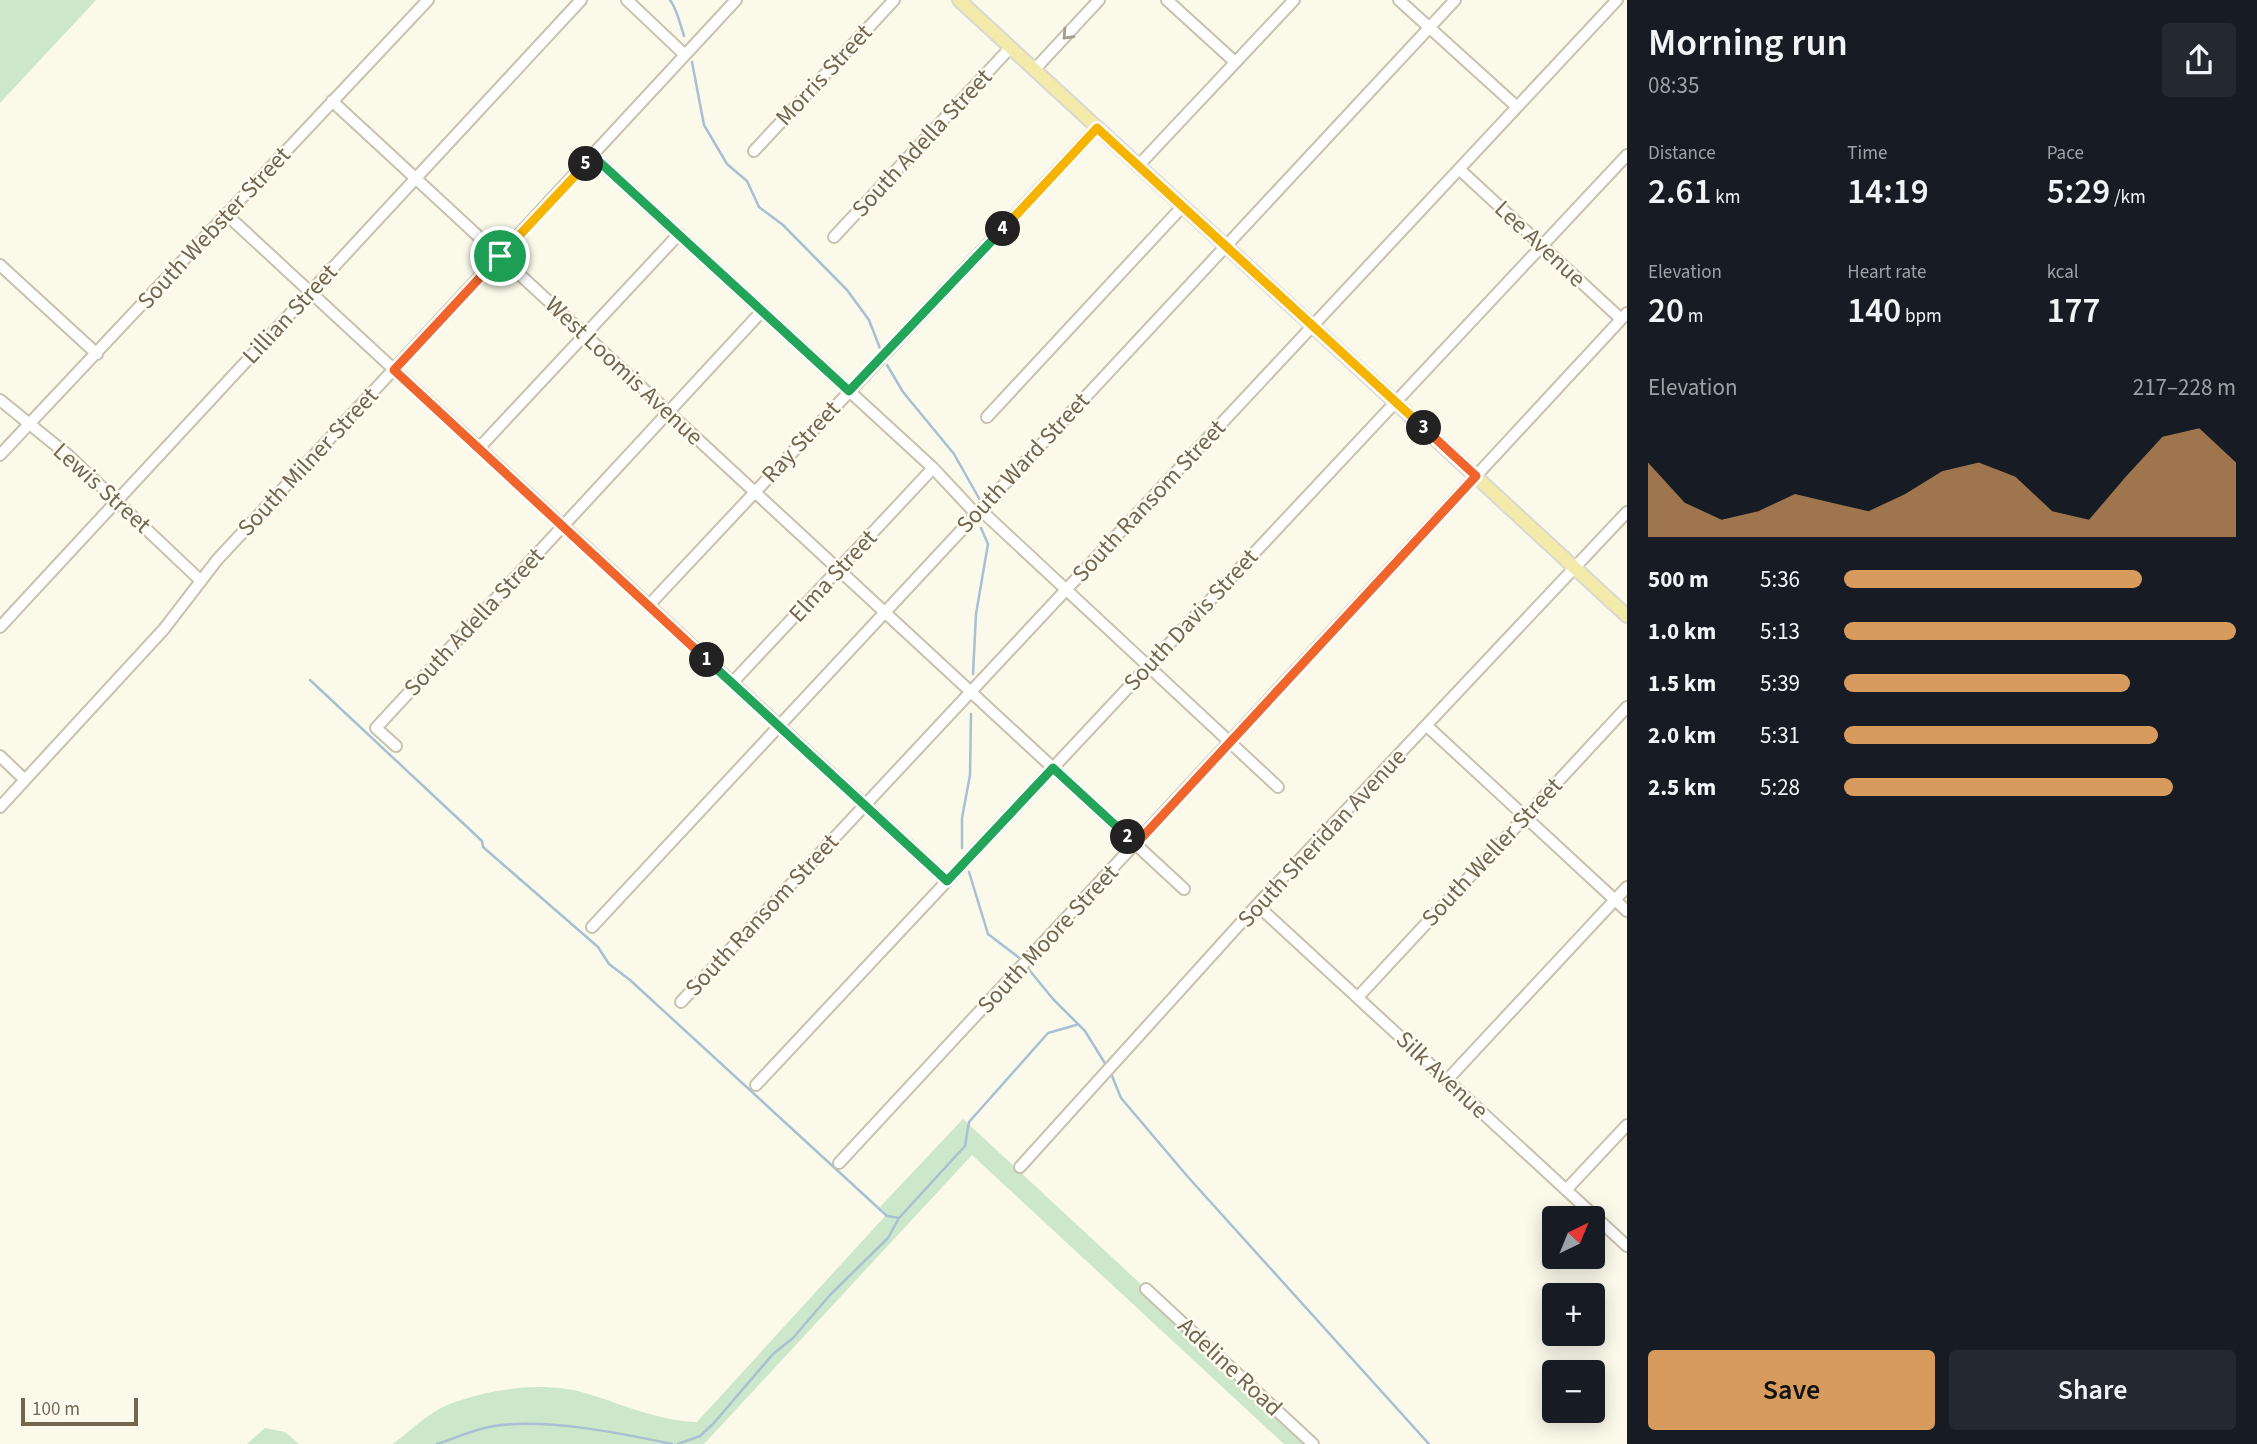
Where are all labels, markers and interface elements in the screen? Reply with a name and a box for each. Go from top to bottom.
street label: Morris Street [768,16,880,134]
text: Morning run [1648,16,1848,70]
button: share [2162,23,2236,97]
one-way arrow [1062,27,1075,40]
street label: South Adella Street [844,61,1000,225]
text: 08:35 [1648,69,1699,102]
street label: South Webster Street [129,139,299,317]
text: Distance [1648,140,1716,167]
text: Time [1847,140,1887,167]
text: Pace [2047,140,2084,167]
pin: 5 [568,146,604,182]
text: 5 [580,150,591,177]
text: 2.61 [1648,167,1712,217]
text: 14:19 [1847,167,1929,217]
text: 5:29 [2047,167,2110,217]
text: km [1712,184,1740,211]
text: /km [2110,184,2146,211]
street label: Lee Avenue [1486,192,1594,296]
pin: 4 [986,212,1020,246]
text: 4 [997,215,1008,242]
pin [470,226,530,286]
icon: arrive [481,237,519,275]
street label: Lillian Street [234,256,346,372]
text: Elevation [1648,259,1722,286]
text: Heart rate [1847,259,1926,286]
text: kcal [2047,259,2079,286]
text: 20 [1648,286,1684,336]
text: 140 [1847,286,1901,336]
text: 177 [2047,286,2101,336]
street label: West Loomis Avenue [537,288,711,454]
text: m [1684,303,1703,330]
text: bpm [1901,303,1942,330]
text: Elevation [1648,371,1738,404]
text: 217–228 m [2133,371,2236,404]
street label: South Milner Street [230,380,386,544]
street label: South Ward Street [948,385,1098,541]
street label: Ray Street [753,393,849,491]
pin: 3 [1406,410,1442,446]
street label: South Ransom Street [1064,412,1234,590]
text: 3 [1418,414,1429,441]
street label: Lewis Street [45,434,159,542]
street label: Elma Street [781,522,885,630]
street label: South Adella Street [396,540,552,704]
street label: South Davis Street [1116,541,1266,699]
text: 500 m [1648,563,1709,596]
text: 5:36 [1760,563,1800,596]
text: 1.0 km [1648,615,1716,648]
text: 5:13 [1760,615,1800,648]
pin: 1 [690,642,724,678]
text: 1 [701,646,712,673]
text: 1.5 km [1648,667,1716,700]
text: 5:39 [1760,667,1800,700]
text: 2.0 km [1648,719,1716,752]
text: 5:31 [1760,719,1800,752]
street label: South Sheridan Avenue [1229,740,1415,936]
street label: South Weller Street [1413,769,1571,935]
text: 2.5 km [1648,771,1716,804]
text: 5:28 [1760,771,1800,804]
pin: 2 [1110,820,1146,854]
text: 2 [1122,823,1133,850]
street label: South Ransom Street [677,826,847,1004]
street label: South Moore Street [969,856,1127,1022]
street label: Silk Avenue [1388,1023,1496,1127]
north arrow [1542,1206,1605,1269]
map controls [1542,1206,1605,1423]
button: + [1542,1283,1605,1346]
street label: Adeline Road [1170,1309,1290,1425]
button: Save [1648,1350,1935,1430]
button: Share [1949,1350,2236,1430]
button: − [1542,1360,1605,1423]
scale bar [21,1395,138,1427]
text: 100 m [32,1396,80,1423]

